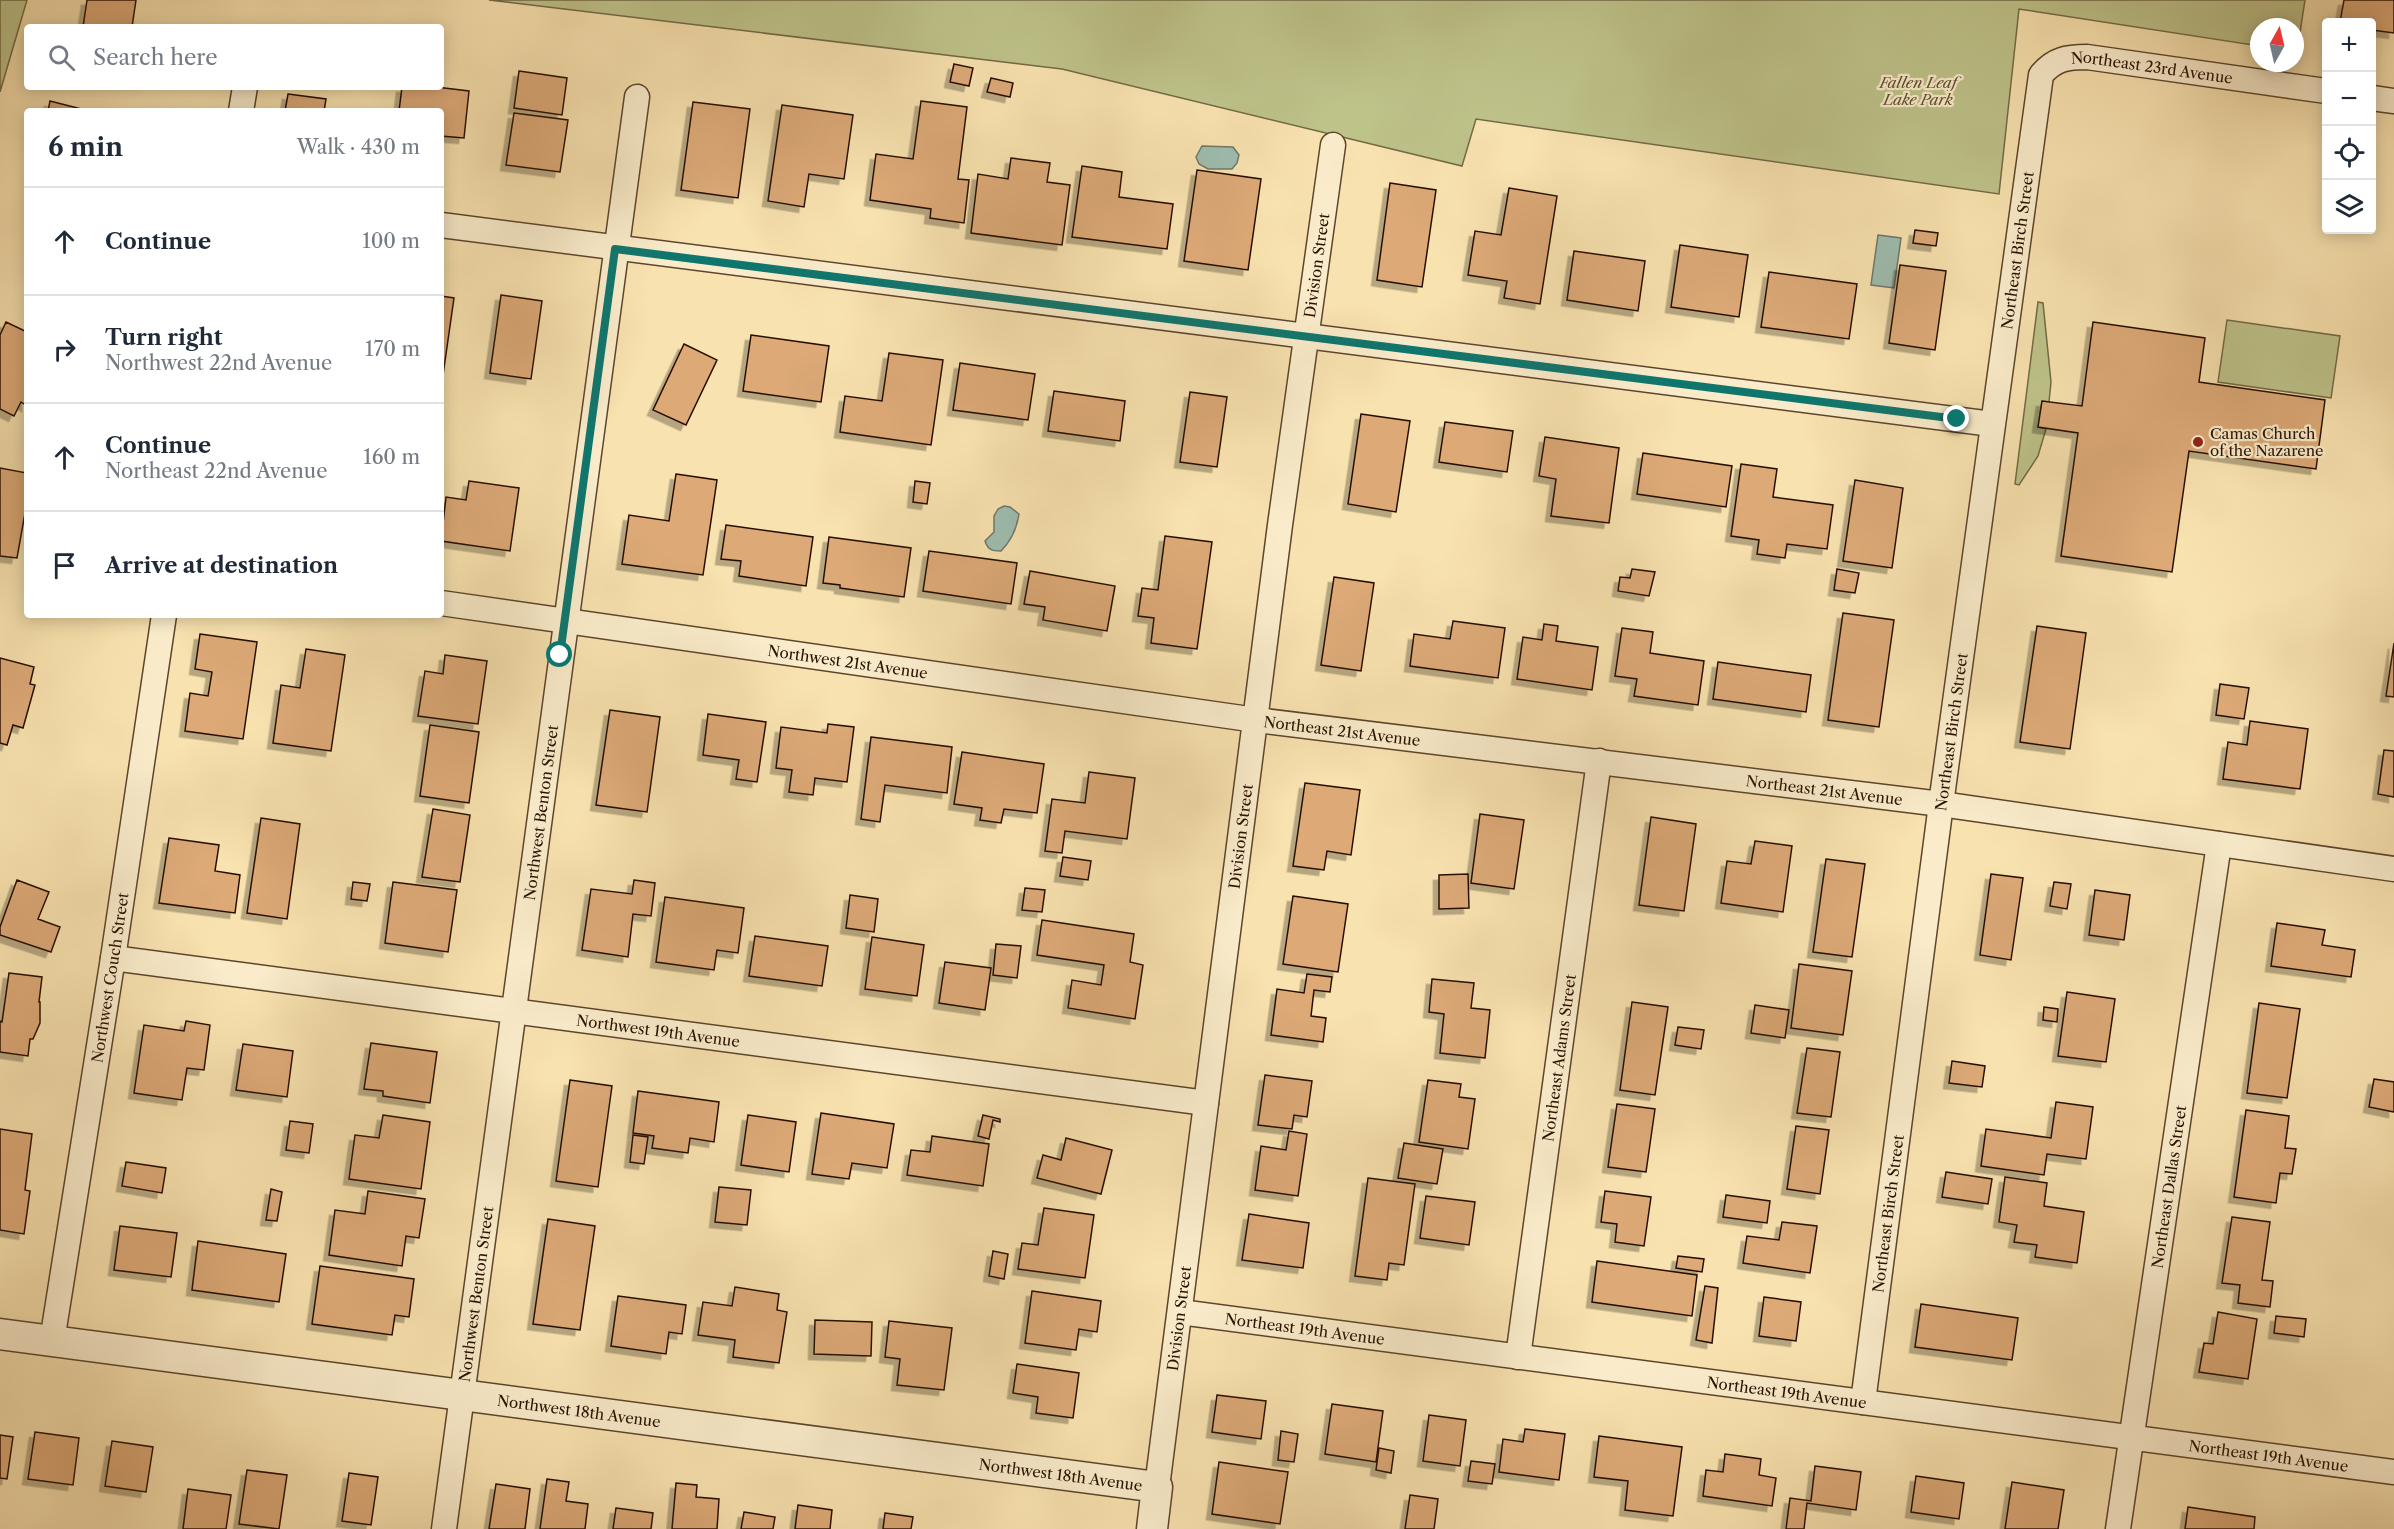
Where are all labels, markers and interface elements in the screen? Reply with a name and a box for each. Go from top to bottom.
north arrow [2250,18,2304,72]
map controls [2322,18,2376,234]
button: + [2322,18,2376,72]
search box [24,24,444,90]
icon: search [45,41,78,74]
text: Search here [93,44,218,71]
street label: Northeast 23rd Avenue [2070,47,2234,87]
button: − [2322,72,2376,126]
park label: Fallen Leaf Lake Park [1878,73,1962,109]
button: locate [2322,126,2376,180]
text: 6 min [48,131,123,163]
text: Walk · 430 m [297,135,420,159]
street label: Northeast Birch Street [1997,169,2037,330]
button: layers [2322,180,2376,234]
street label: Division Street [1300,211,1333,319]
icon: ahead [48,225,81,258]
text: Continue [105,228,211,255]
text: 100 m [362,229,420,253]
text: Turn right [105,324,223,351]
icon: right [48,333,81,366]
text: 170 m [365,337,420,361]
text: Northwest 22nd Avenue [105,351,332,375]
route end [1943,405,1969,431]
place label: Camas Church of the Nazarene [2210,424,2323,460]
text: Continue [105,432,211,459]
marker: Camas Church of the Nazarene [2191,435,2205,449]
icon: ahead [48,441,81,474]
text: 160 m [363,445,420,469]
text: Northeast 22nd Avenue [105,459,327,483]
icon: arrive [48,549,81,582]
text: Arrive at destination [105,552,338,579]
route start [546,641,572,667]
street label: Northwest 21st Avenue [767,641,929,682]
street label: Northeast Birch Street [1931,651,1971,812]
street label: Northeast 21st Avenue [1263,712,1421,750]
street label: Northwest Benton Street [519,723,562,901]
street label: Northeast 21st Avenue [1745,771,1904,809]
street label: Division Street [1224,782,1256,890]
street label: Northwest Couch Street [87,891,132,1064]
street label: Northeast Adams Street [1538,972,1580,1143]
street label: Northwest 19th Avenue [575,1010,741,1051]
street label: Northeast Dallas Street [2147,1103,2190,1269]
street label: Northeast Birch Street [1868,1133,1907,1294]
street label: Northwest Benton Street [454,1205,497,1383]
street label: Division Street [1162,1264,1195,1372]
street label: Northeast 19th Avenue [1224,1309,1386,1348]
street label: Northeast 19th Avenue [1706,1372,1868,1412]
street label: Northwest 18th Avenue [496,1390,662,1431]
street label: Northeast 19th Avenue [2188,1436,2350,1475]
street label: Northwest 18th Avenue [978,1454,1144,1494]

